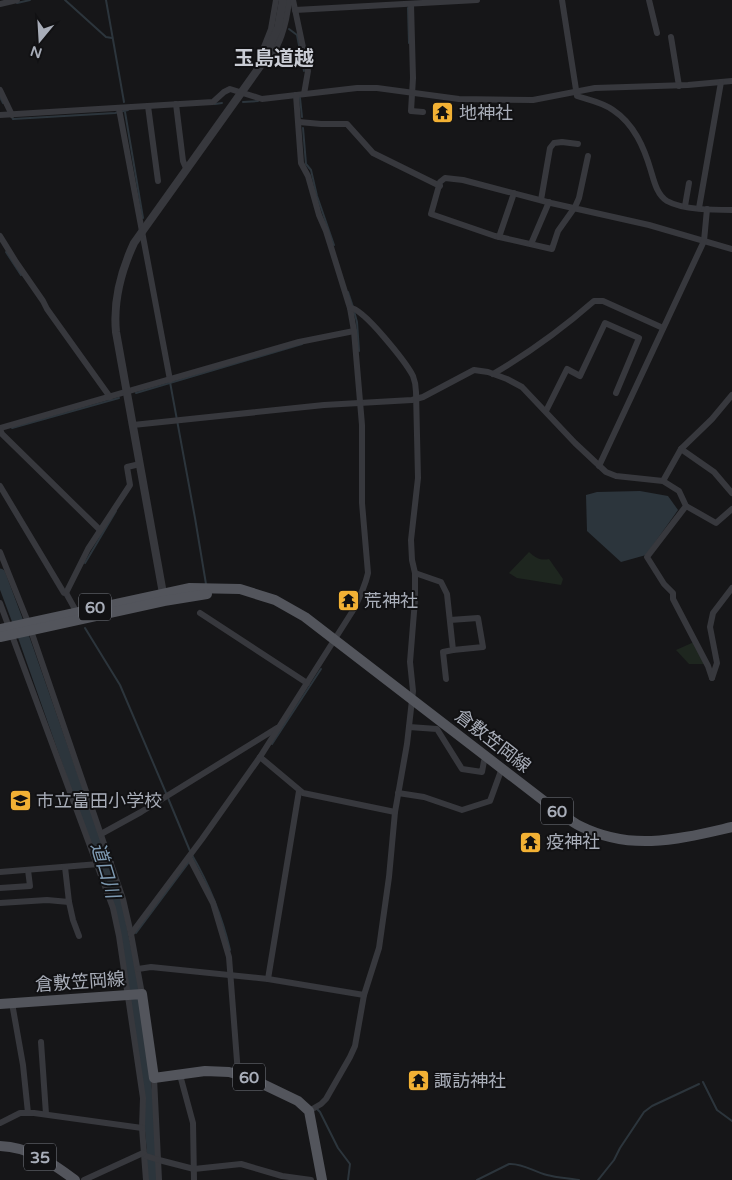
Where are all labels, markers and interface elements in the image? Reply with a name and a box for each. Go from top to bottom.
north arrow [15,15,65,65]
text: N [28,42,44,62]
district label: 玉島道越 [234,47,314,71]
temple icon: 地神社 [431,101,455,125]
place label: 地神社 [459,102,513,124]
temple icon: 荒神社 [336,589,360,613]
place label: 荒神社 [364,590,418,612]
road number: 60 [79,594,111,620]
street label: 倉敷笠岡線 [451,705,535,777]
school or university icon: 市立富田小学校 [8,789,32,813]
place label: 市立富田小学校 [36,790,162,812]
road number: 60 [541,798,573,824]
temple icon: 疫神社 [518,830,542,854]
place label: 疫神社 [546,831,600,853]
water label: 道口川 [86,840,124,903]
street label: 倉敷笠岡線 [34,968,126,996]
road number: 60 [233,1064,265,1090]
temple icon: 諏訪神社 [406,1069,430,1093]
place label: 諏訪神社 [434,1070,506,1092]
road number: 35 [24,1144,56,1170]

